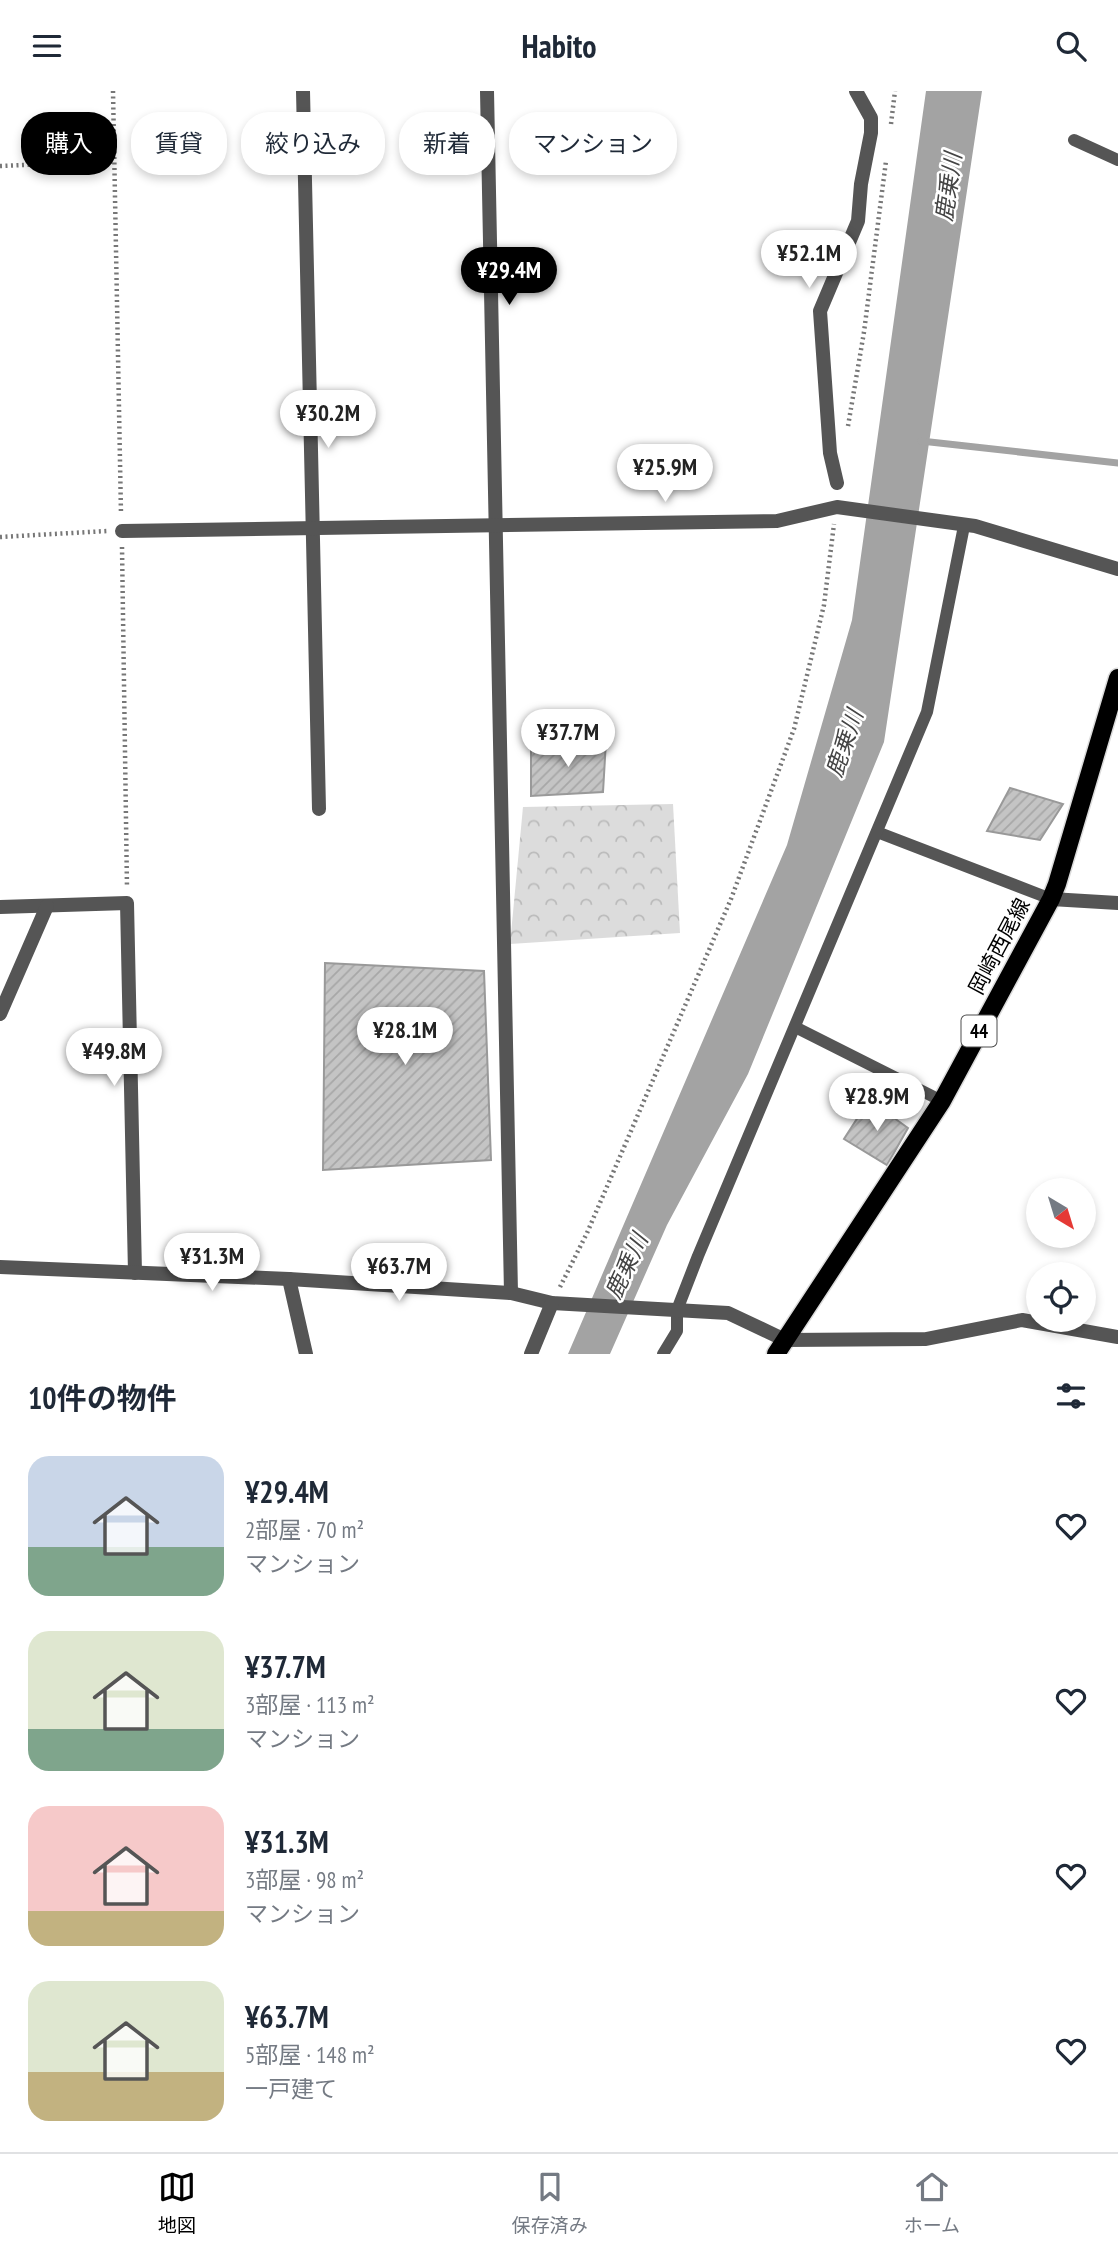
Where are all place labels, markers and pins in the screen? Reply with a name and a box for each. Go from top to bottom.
pin: ¥52.1M [752,231,866,290]
pin: ¥29.4M [452,247,566,307]
pin: ¥30.2M [271,391,385,450]
pin: ¥25.9M [608,445,722,504]
pin: ¥37.7M [511,709,625,769]
pin: ¥28.1M [348,1007,462,1067]
pin: ¥49.8M [57,1028,171,1088]
pin: ¥28.9M [820,1073,934,1133]
pin: ¥31.3M [155,1233,269,1293]
pin: ¥63.7M [342,1243,456,1303]

